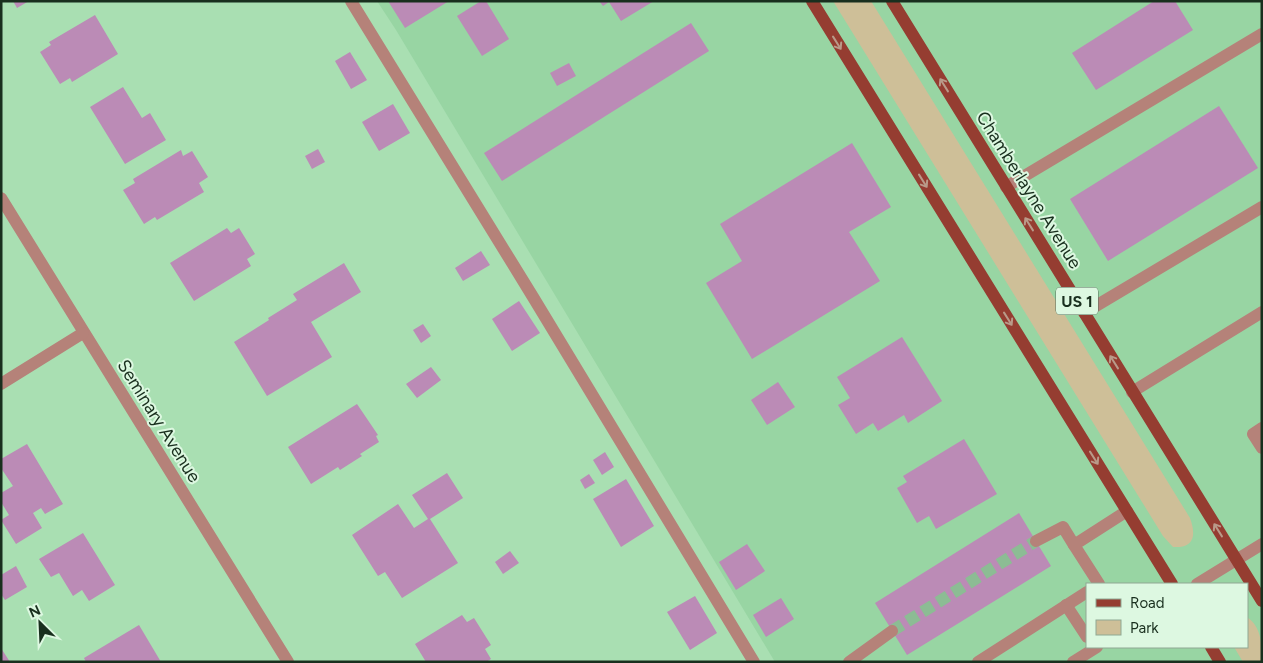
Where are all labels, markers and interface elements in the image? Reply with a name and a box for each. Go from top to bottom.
one-way arrow [833,35,843,49]
one-way arrow [938,79,948,93]
street label: Chamberlayne Avenue [972,107,1087,273]
one-way arrow [918,174,928,188]
one-way arrow [1024,217,1034,231]
road number: US 1 [1056,288,1098,314]
one-way arrow [1004,312,1014,326]
street label: Seminary Avenue [112,356,206,487]
one-way arrow [1109,356,1119,370]
one-way arrow [1089,450,1099,464]
one-way arrow [1213,524,1223,538]
legend [1086,583,1248,648]
text: Road [1130,594,1165,612]
north arrow [15,598,65,648]
text: N [27,602,43,622]
text: Park [1130,619,1159,637]

